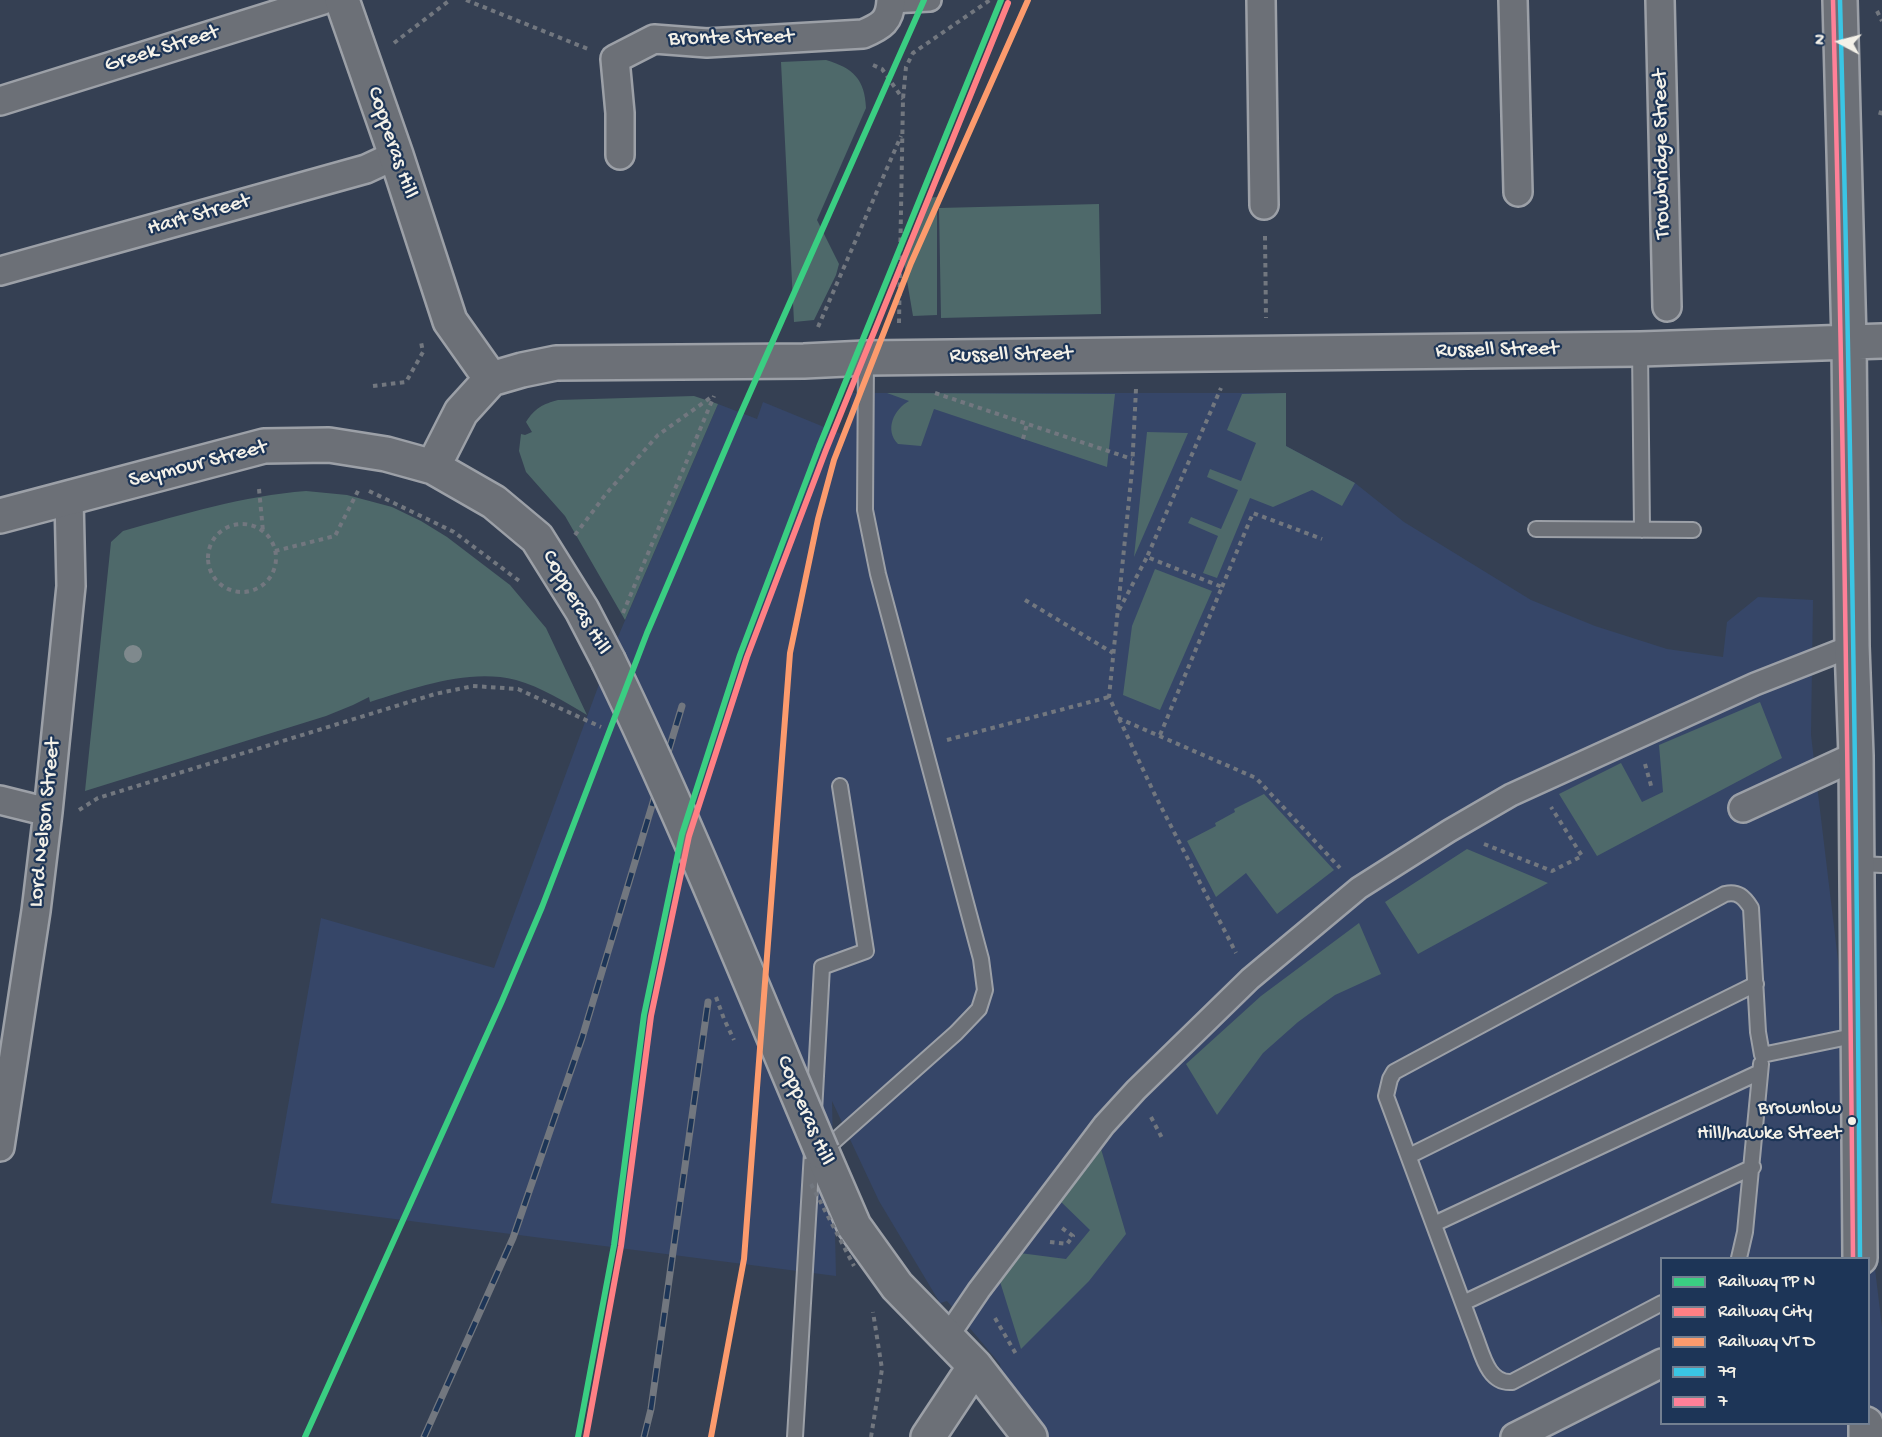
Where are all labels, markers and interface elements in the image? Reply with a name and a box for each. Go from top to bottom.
north arrow [1810,12,1870,72]
street label: Greek Street [102,20,222,80]
street label: Bronte Street [668,25,794,53]
text: N [1812,33,1832,46]
street label: Trowbridge Street [1648,69,1678,239]
street label: Copperas Hill [360,84,422,202]
street label: Hart Street [145,189,253,243]
street label: Russell Street [1435,337,1559,365]
street label: Russell Street [949,342,1073,370]
street label: Seymour Street [126,435,270,495]
street label: Copperas Hill [534,546,616,660]
street label: Lord Nelson Street [24,737,68,909]
street label: Copperas Hill [769,1052,839,1170]
place label: Brownlow Hill/hawke Street [1697,1098,1841,1145]
marker: Brownlow Hill/hawke Street [1846,1115,1858,1127]
legend [1660,1257,1870,1425]
text: Railway TP N [1718,1272,1815,1293]
text: Railway City [1718,1302,1812,1323]
text: Railway VT D [1718,1332,1815,1353]
text: 79 [1718,1362,1736,1383]
text: 7 [1718,1392,1727,1413]

